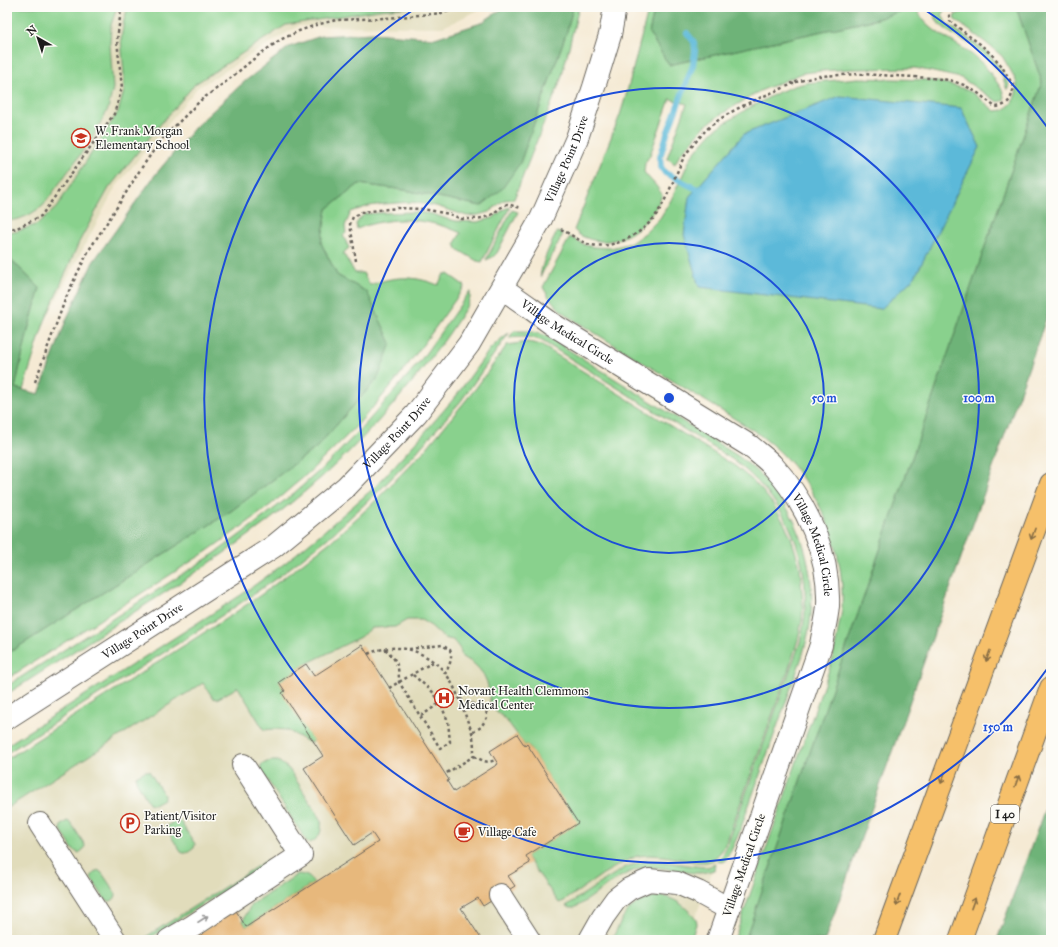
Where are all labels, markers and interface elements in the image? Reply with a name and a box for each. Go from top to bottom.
north arrow [18,18,58,58]
text: N [24,22,40,39]
street label: Village Point Drive [542,114,591,206]
place label: W. Frank Morgan Elementary School [95,124,190,152]
school or university icon: W. Frank Morgan Elementary School [70,127,92,149]
street label: Village Medical Circle [518,296,617,367]
centre of rings [662,391,676,405]
text: 50 m [811,391,838,405]
text: 100 m [963,391,996,405]
street label: Village Point Drive [359,394,434,473]
street label: Village Medical Circle [789,490,835,597]
one-way arrow [1028,527,1036,539]
street label: Village Point Drive [98,600,186,663]
one-way arrow [984,649,991,662]
place label: Novant Health Clemmons Medical Center [458,684,589,712]
hospital icon: Novant Health Clemmons Medical Center [433,687,455,709]
text: 150 m [983,720,1014,734]
one-way arrow [939,771,947,783]
one-way arrow [1014,776,1022,788]
road number: I 40 [991,805,1019,823]
place label: Patient/Visitor Parking [144,809,217,838]
parking icon: Patient/Visitor Parking [119,812,141,834]
street label: Village Medical Circle [719,812,769,920]
cafe icon: Village Cafe [453,821,475,843]
place label: Village Cafe [477,825,537,840]
one-way arrow [894,893,902,905]
one-way arrow [970,897,977,910]
one-way arrow [197,915,208,924]

